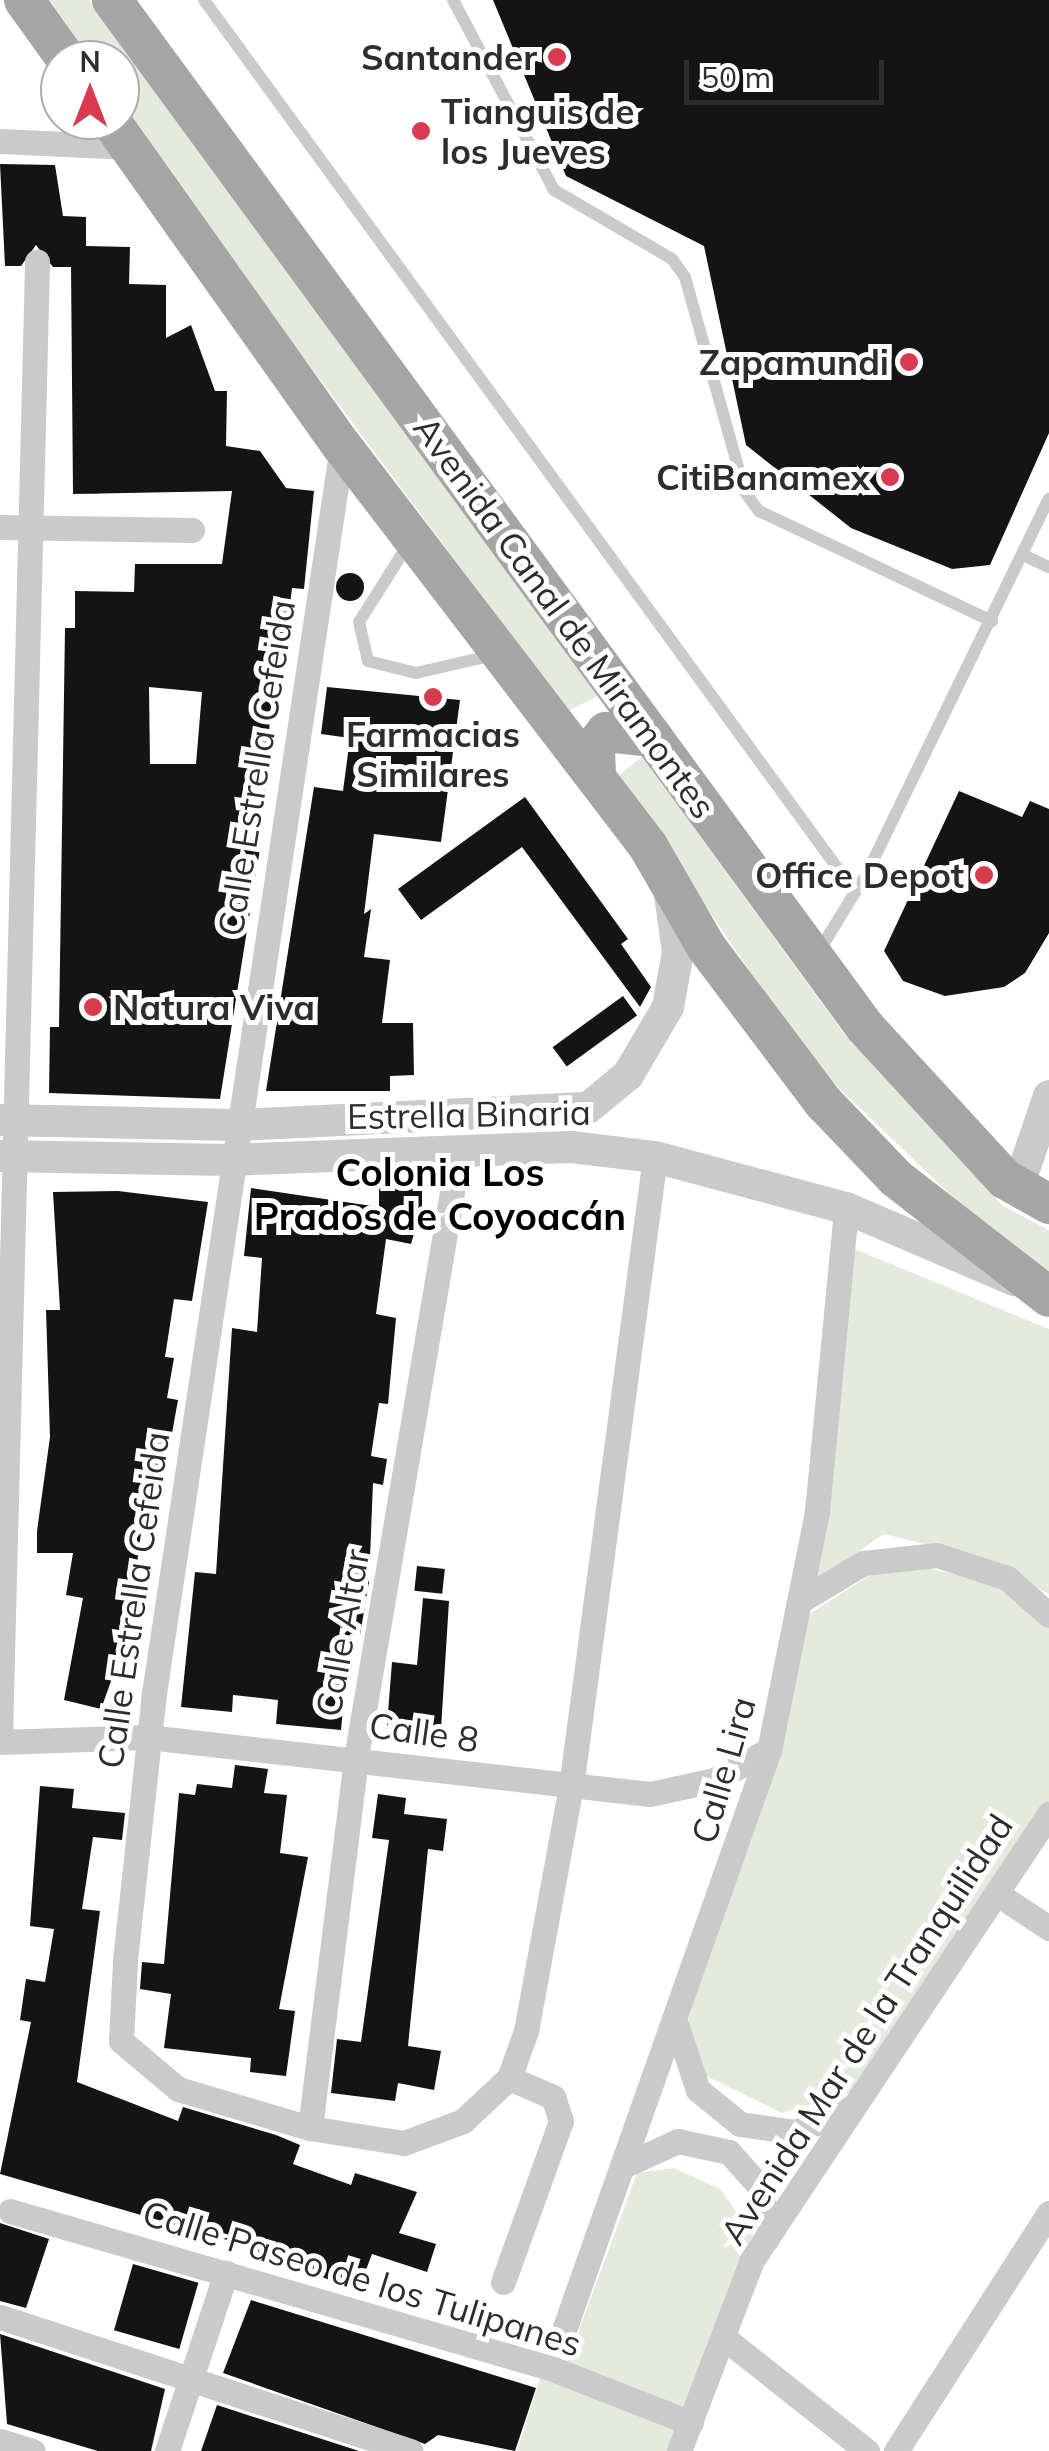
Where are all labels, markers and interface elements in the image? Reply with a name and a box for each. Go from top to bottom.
place label: Santander [361,36,537,78]
north arrow [40,40,140,140]
scale bar [689,40,889,102]
text: N [79,44,101,79]
marker: Santander [546,46,568,68]
text: 50 m [701,58,771,96]
place label: Tianguis de los Jueves [441,90,634,172]
marker: Tianguis de los Jueves [410,120,432,142]
place label: Zapamundi [699,341,889,383]
marker: Zapamundi [898,351,920,373]
street label: Avenida Canal de Miramontes [405,408,725,826]
place label: CitiBanamex [656,456,870,498]
marker: CitiBanamex [879,466,901,488]
street label: Calle Estrella Cefeida [209,597,303,939]
marker: Farmacias Similares [422,686,444,708]
place label: Farmacias Similares [346,713,520,795]
place label: Office Depot [755,854,964,896]
marker: Office Depot [973,864,995,886]
place label: Natura Viva [113,986,315,1028]
marker: Natura Viva [82,996,104,1018]
street label: Estrella Binaria [347,1091,591,1137]
district label: Colonia Los Prados de Coyoacán [254,1150,626,1240]
street label: Calle Estrella Cefeida [89,1429,177,1771]
street label: Calle Altar [307,1546,377,1720]
street label: Calle Lira [682,1692,764,1848]
street label: Calle 8 [367,1704,481,1760]
street label: Avenida Mar de la Tranquilidad [711,1806,1021,2252]
street label: Calle Paseo de los Tulipanes [138,2191,586,2365]

